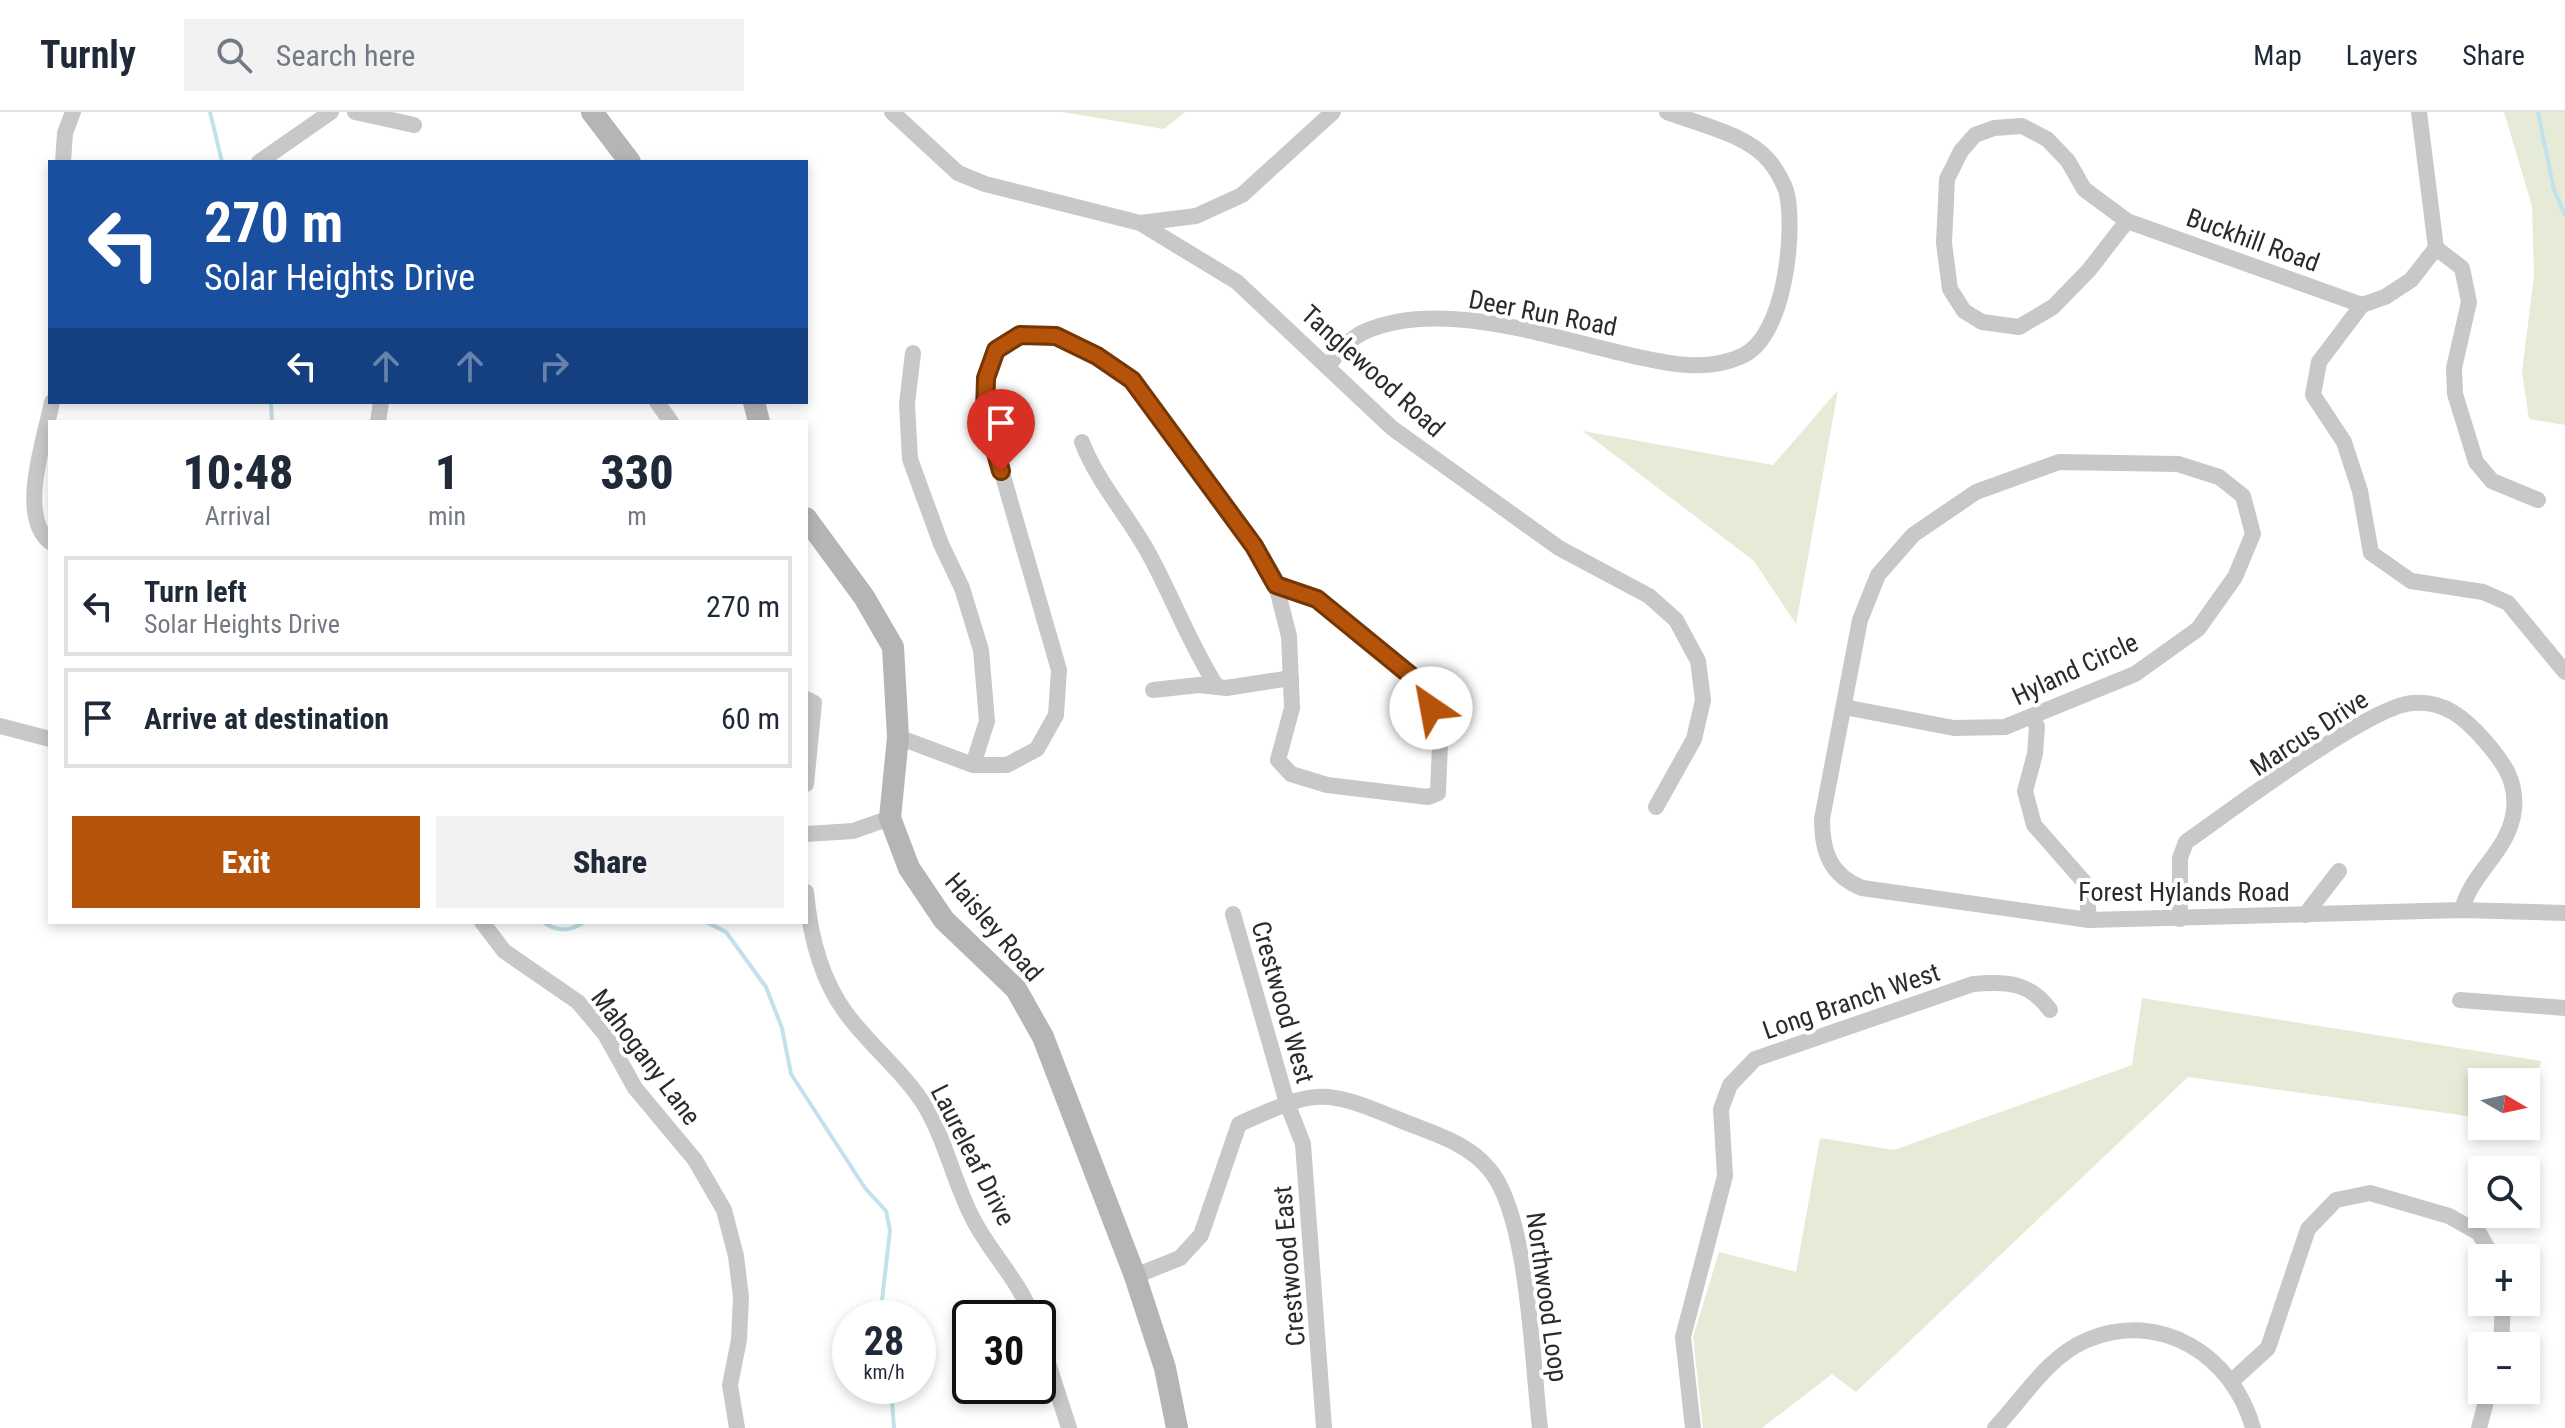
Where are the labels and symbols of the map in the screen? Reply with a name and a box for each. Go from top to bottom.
street label: Buckhill Road [2183,202,2323,278]
street label: Deer Run Road [1466,284,1620,342]
street label: Tanglewood Road [1295,299,1451,443]
pin [967,389,1035,471]
street label: Hyland Circle [2007,627,2143,711]
position arrow [1389,666,1473,750]
street label: Marcus Drive [2245,684,2373,782]
street label: Haisley Road [939,867,1049,987]
street label: Forest Hylands Road [2078,877,2290,907]
street label: Crestwood West [1246,918,1320,1086]
street label: Long Branch West [1759,957,1943,1045]
street label: Mahogany Lane [585,983,707,1131]
north arrow [2468,1068,2540,1140]
street label: Laureleaf Drive [925,1080,1021,1230]
street label: Crestwood East [1267,1185,1311,1347]
street label: Northwood Loop [1520,1210,1574,1384]
speed limit sign: 30 [952,1300,1056,1404]

